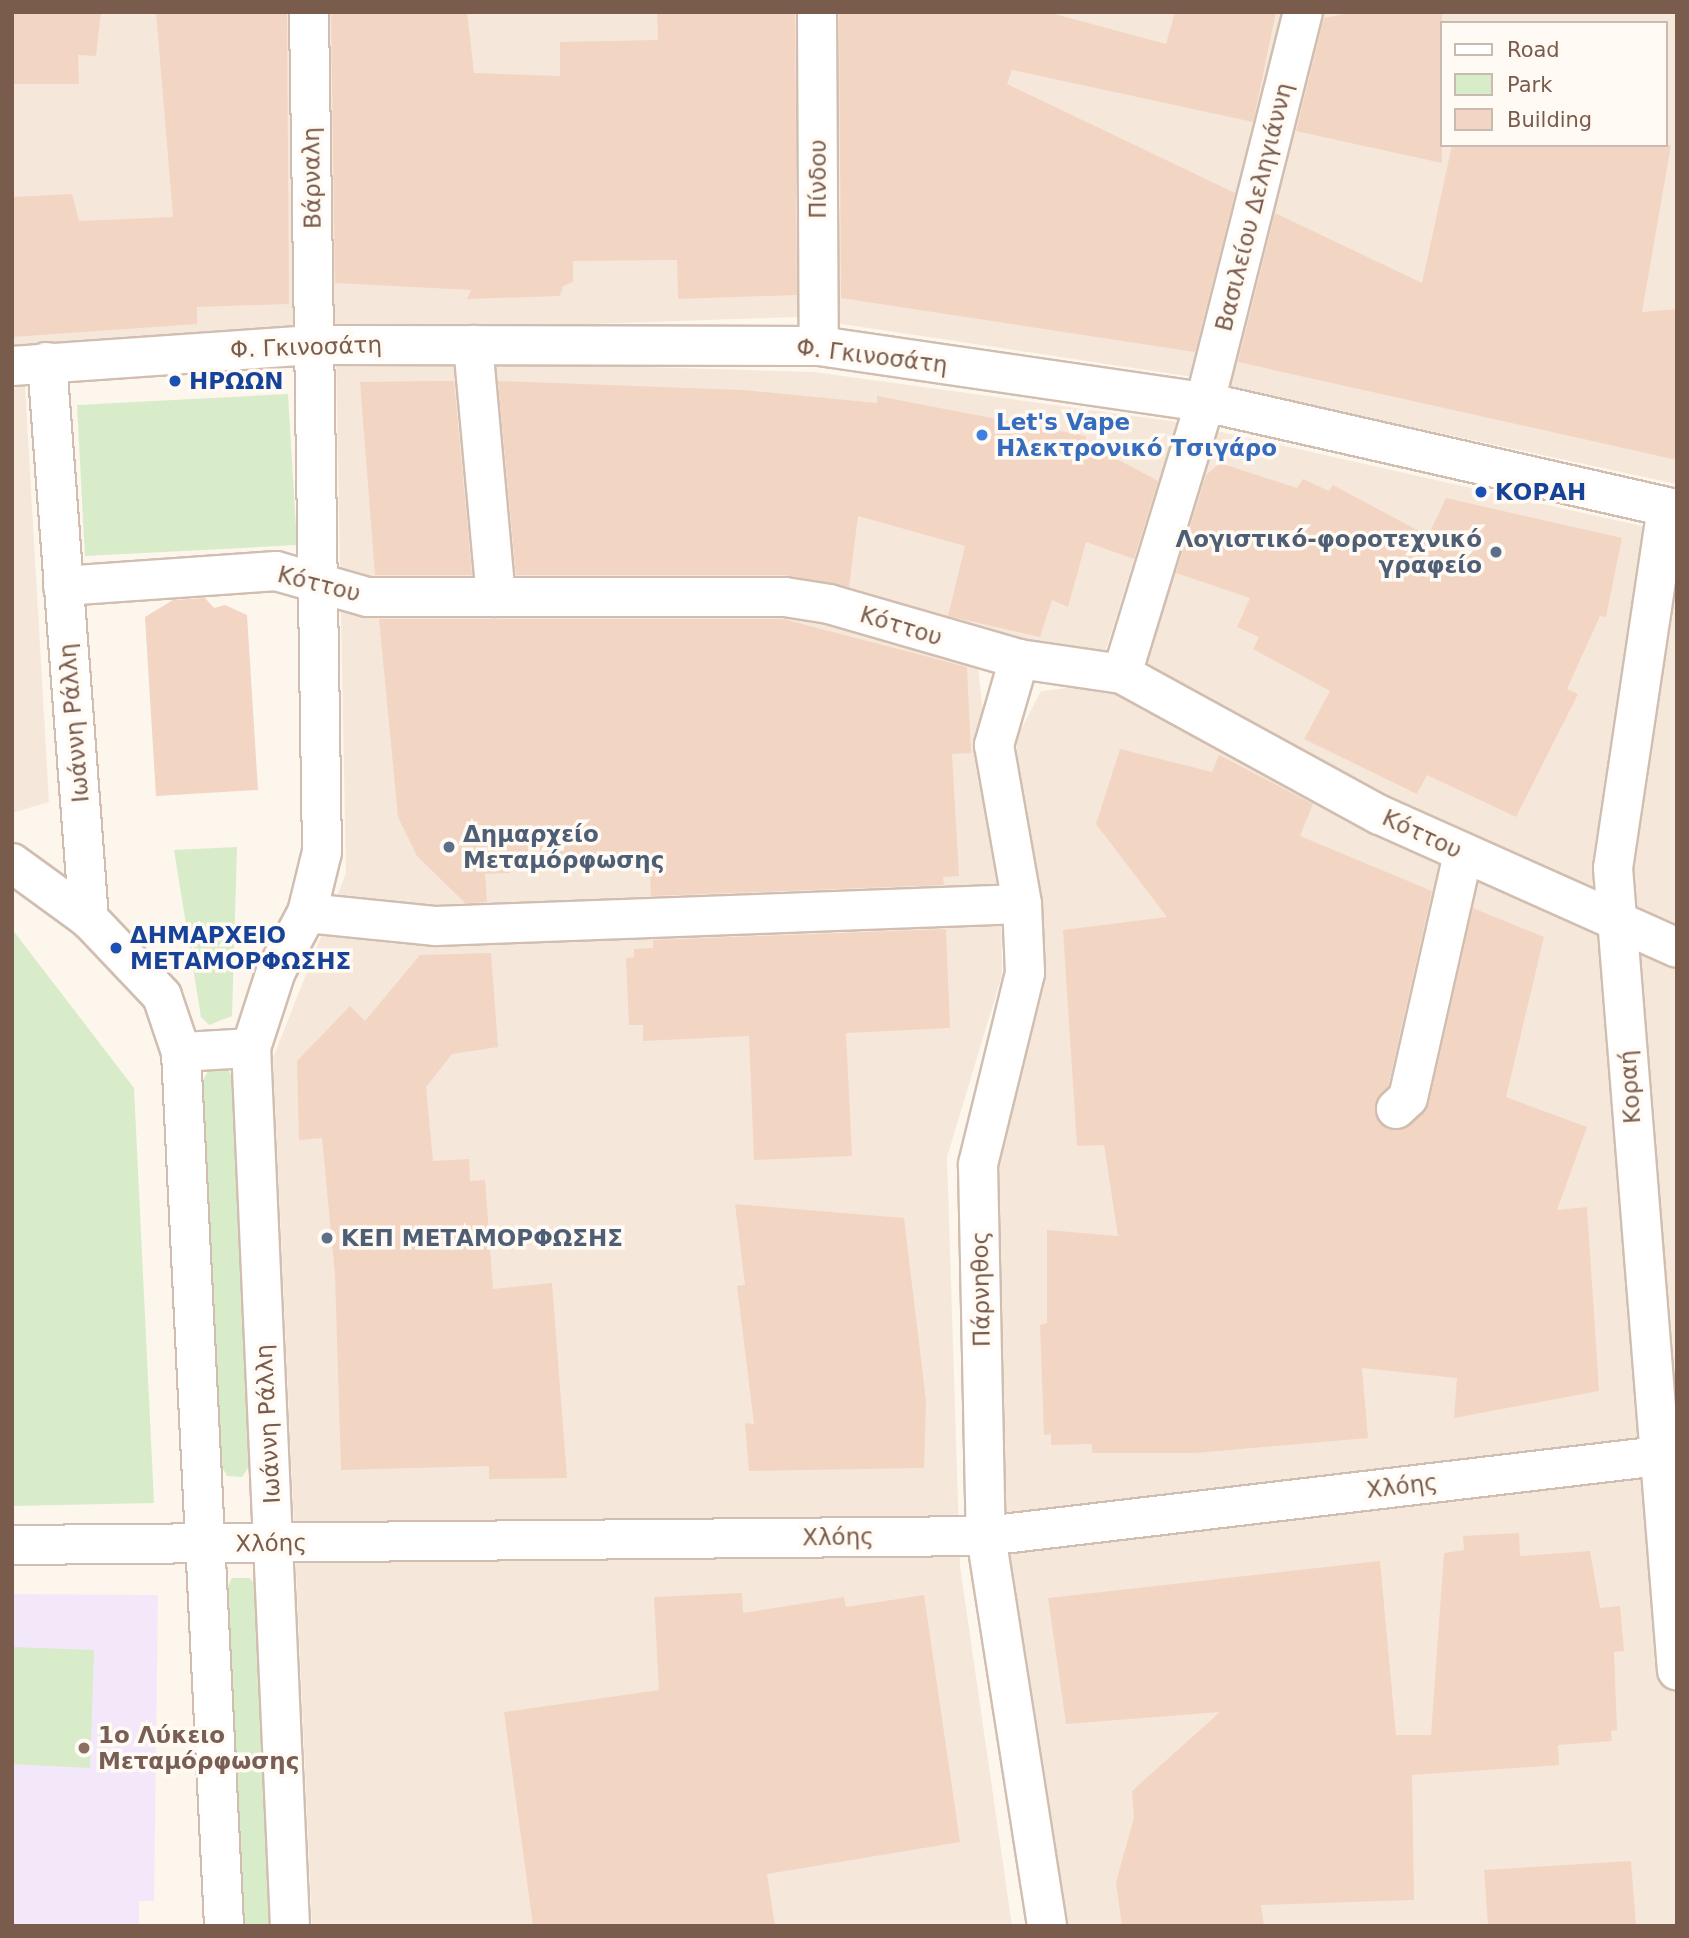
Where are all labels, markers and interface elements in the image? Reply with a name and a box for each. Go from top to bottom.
legend [1440,21,1668,147]
text: Road [1507,38,1560,62]
text: Park [1507,73,1552,97]
street label: Βασιλείου Δεληγιάννη [1210,80,1298,334]
text: Building [1507,108,1592,132]
street label: Βάρναλη [297,127,327,229]
street label: Πίνδου [804,139,832,219]
street label: Φ. Γκινοσάτη [230,331,382,363]
street label: Φ. Γκινοσάτη [795,333,949,379]
place label: ΗΡΩΩΝ [189,367,283,395]
marker: ΗΡΩΩΝ [167,373,183,389]
place label: Let's Vape Ηλεκτρονικό Τσιγάρο [996,408,1277,462]
marker: Let's Vape Ηλεκτρονικό Τσιγάρο [974,427,990,443]
place label: ΚΟΡΑΗ [1495,478,1586,506]
marker: ΚΟΡΑΗ [1473,484,1489,500]
place label: Λογιστικό-φοροτεχνικό γραφείο [1175,525,1482,579]
marker: Λογιστικό-φοροτεχνικό γραφείο [1488,544,1504,560]
street label: Κόττου [275,560,363,608]
street label: Κόττου [857,600,945,652]
street label: Ιωάννη Ράλλη [53,642,95,804]
street label: Κόττου [1378,804,1466,864]
place label: Δημαρχείο Μεταμόρφωσης [463,820,664,874]
marker: Δημαρχείο Μεταμόρφωσης [441,839,457,855]
place label: ΔΗΜΑΡΧΕΙΟ ΜΕΤΑΜΟΡΦΩΣΗΣ [130,921,351,975]
marker: ΔΗΜΑΡΧΕΙΟ ΜΕΤΑΜΟΡΦΩΣΗΣ [108,940,124,956]
street label: Κοραή [1614,1049,1646,1125]
place label: ΚΕΠ ΜΕΤΑΜΟΡΦΩΣΗΣ [341,1224,623,1252]
marker: ΚΕΠ ΜΕΤΑΜΟΡΦΩΣΗΣ [319,1230,335,1246]
street label: Πάρνηθος [966,1231,996,1347]
street label: Ιωάννη Ράλλη [250,1344,286,1504]
street label: Χλόης [1365,1468,1439,1504]
street label: Χλόης [802,1523,874,1551]
street label: Χλόης [235,1529,307,1557]
place label: 1ο Λύκειο Μεταμόρφωσης [98,1721,299,1775]
marker: 1ο Λύκειο Μεταμόρφωσης [76,1740,92,1756]

